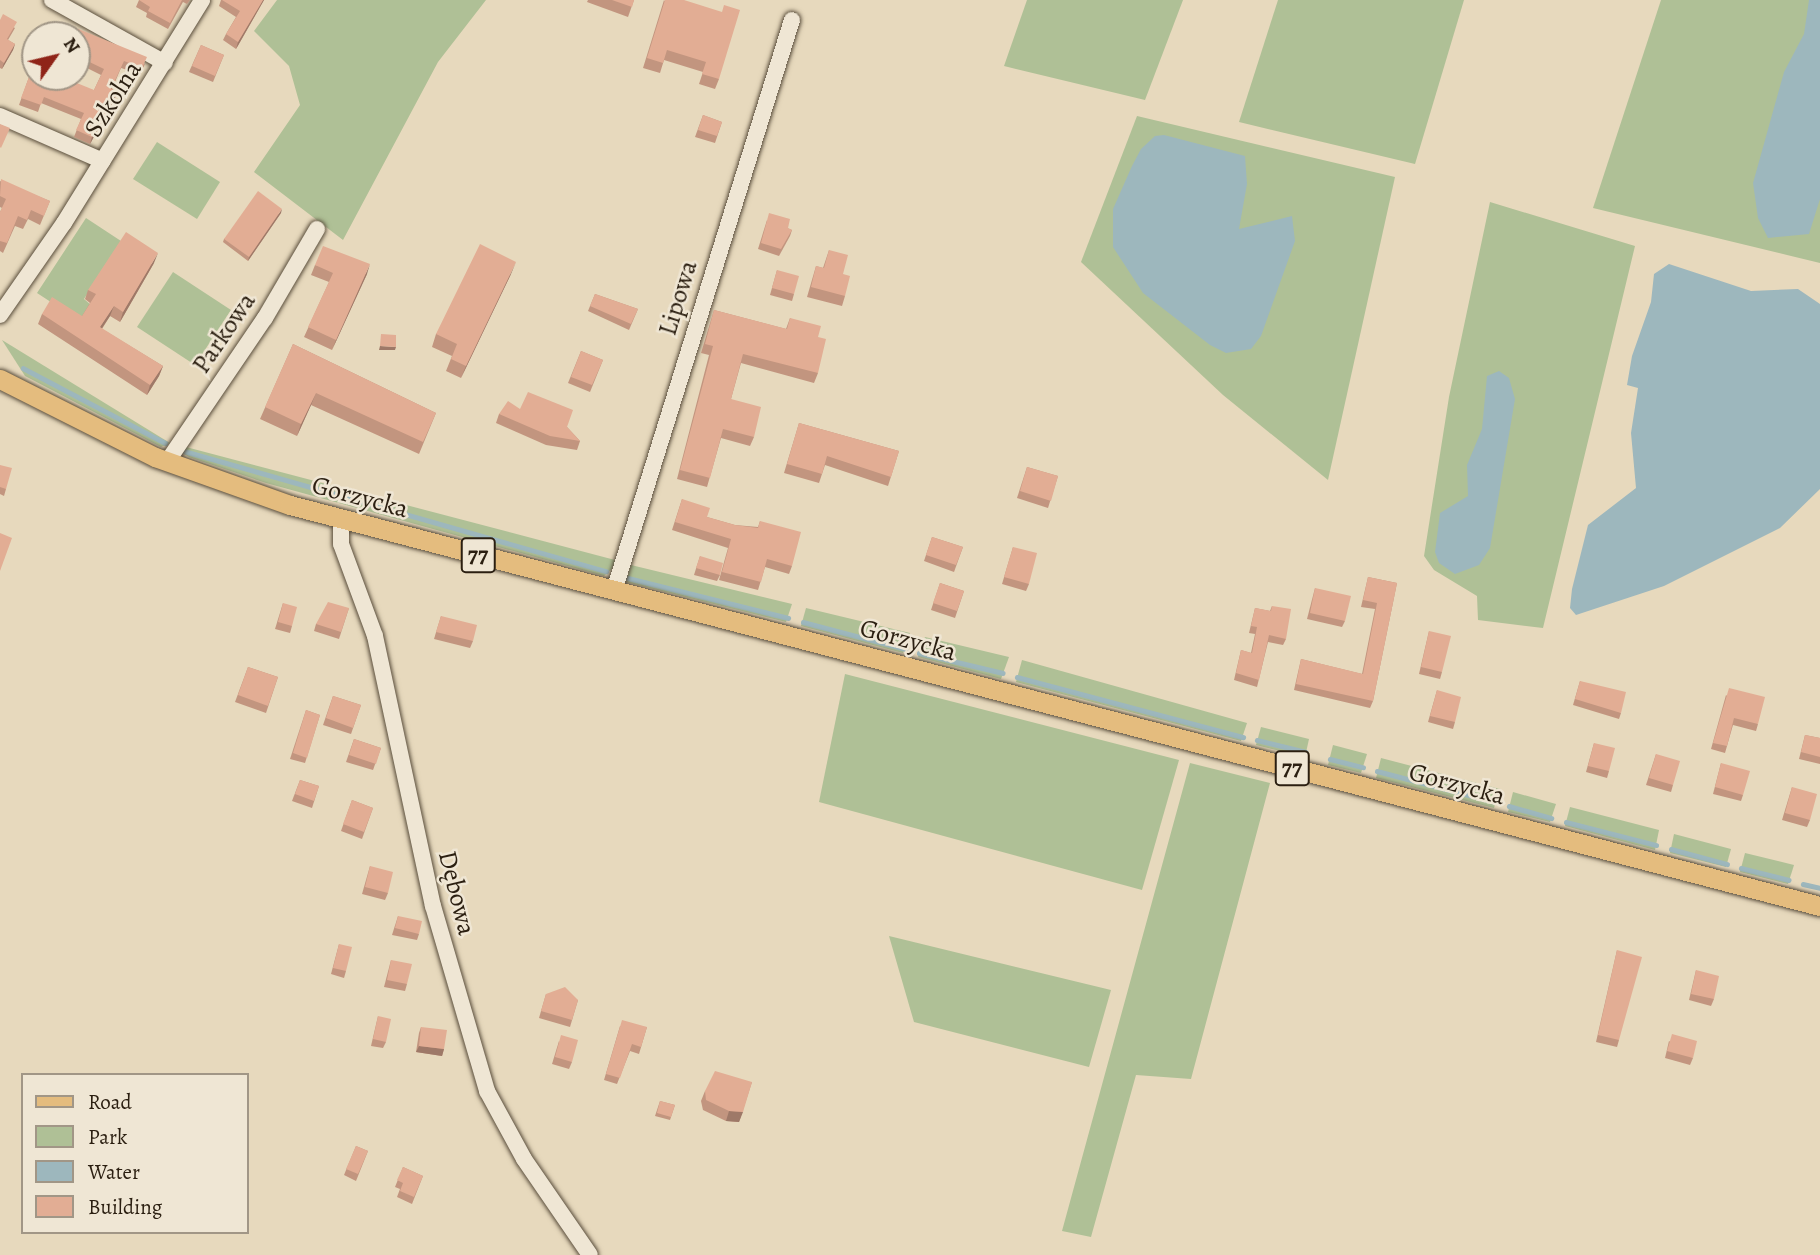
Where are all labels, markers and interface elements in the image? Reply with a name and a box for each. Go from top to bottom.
north arrow [21,21,91,91]
text: N [57,32,86,58]
street label: Szkolna [78,55,148,143]
street label: Lipowa [652,257,704,339]
street label: Parkowa [186,287,262,379]
street label: Gorzycka [308,469,412,525]
road number: 77 [461,534,496,576]
street label: Gorzycka [856,612,960,668]
road number: 77 [1274,748,1310,788]
street label: Gorzycka [1405,756,1509,812]
street label: Dębowa [431,848,483,938]
legend [21,1073,248,1234]
text: Road [88,1088,132,1116]
text: Park [88,1123,127,1151]
text: Water [88,1158,140,1186]
text: Building [88,1193,162,1221]

